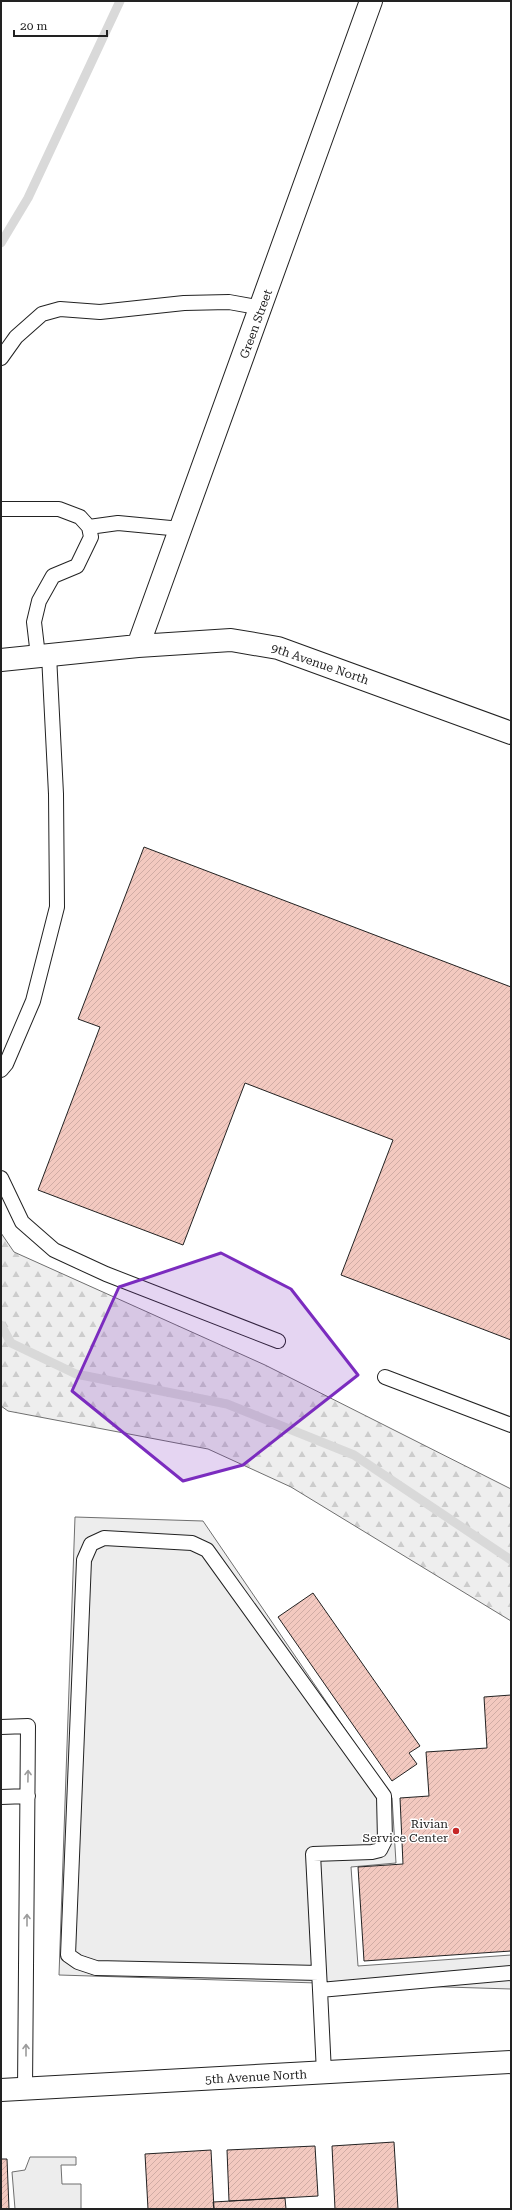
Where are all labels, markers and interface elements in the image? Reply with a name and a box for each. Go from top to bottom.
scale bar [14,12,107,38]
text: 20 m [20,19,47,33]
street label: Green Street [237,287,275,361]
street label: 9th Avenue North [269,641,371,687]
one-way arrow [24,1770,32,1783]
place label: Rivian Service Center [363,1817,448,1845]
marker: Rivian Service Center [451,1826,461,1836]
one-way arrow [23,1914,31,1927]
one-way arrow [22,2044,30,2057]
street label: 5th Avenue North [205,2067,308,2087]

